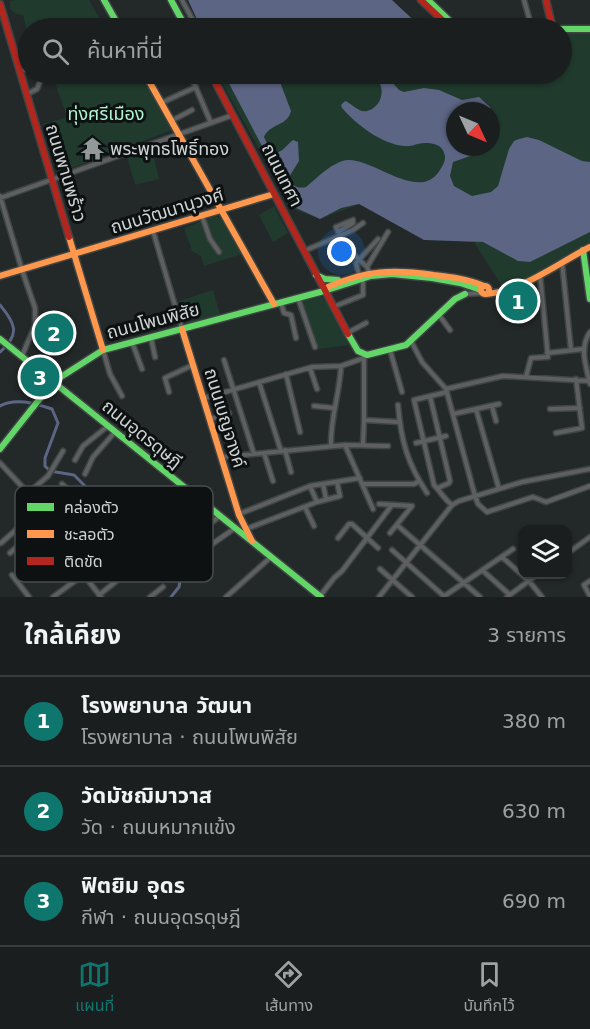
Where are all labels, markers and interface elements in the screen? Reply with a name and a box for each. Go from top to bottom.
search box [18,18,572,84]
icon: search [39,35,72,68]
text: ค้นหาที่นี่ [87,38,163,63]
north arrow [446,102,500,156]
park label: ทุ่งศรีเมือง [67,103,145,125]
street label: ถนนพานพร้าว [42,121,91,224]
temple icon: พระพุทธโพธิ์ทอง [79,136,105,162]
place label: พระพุทธโพธิ์ทอง [110,138,229,160]
street label: ถนนเทศา [258,140,307,210]
street label: ถนนวัฒนานุวงศ์ [108,183,226,239]
your location [327,237,356,266]
pin: 1 [498,278,538,324]
street label: ถนนโพนพิสัย [104,298,202,343]
pin: 2 [34,310,74,356]
pin: 3 [20,354,60,400]
street label: ถนนเบญจางค์ [200,366,251,470]
street label: ถนนอุดรดุษฎี [98,395,186,473]
legend [15,486,213,582]
text: คล่องตัว [64,498,119,517]
text: ชะลอตัว [64,525,115,544]
map controls [518,525,572,579]
button: layers [518,525,572,579]
text: ติดขัด [64,552,103,571]
text: ใกล้เคียง [24,620,121,650]
text: 3 รายการ [487,623,566,647]
text: โรงพยาบาล วัฒนา [81,693,252,718]
text: 1 [37,709,50,733]
text: 380 m [502,709,566,733]
text: โรงพยาบาล · ถนนโพนพิสัย [81,725,298,749]
text: วัดมัชฌิมาวาส [81,783,212,808]
text: 2 [37,799,50,823]
text: 630 m [502,799,566,823]
text: วัด · ถนนหมากแข้ง [81,815,236,839]
text: ฟิตยิม อุดร [81,873,185,898]
text: 3 [37,889,50,913]
text: 690 m [502,889,566,913]
text: กีฬา · ถนนอุดรดุษฎี [81,905,241,929]
tab: แผนที่ [75,958,114,1018]
tab: เส้นทาง [265,958,313,1018]
tab: บันทึกไว้ [463,958,515,1018]

